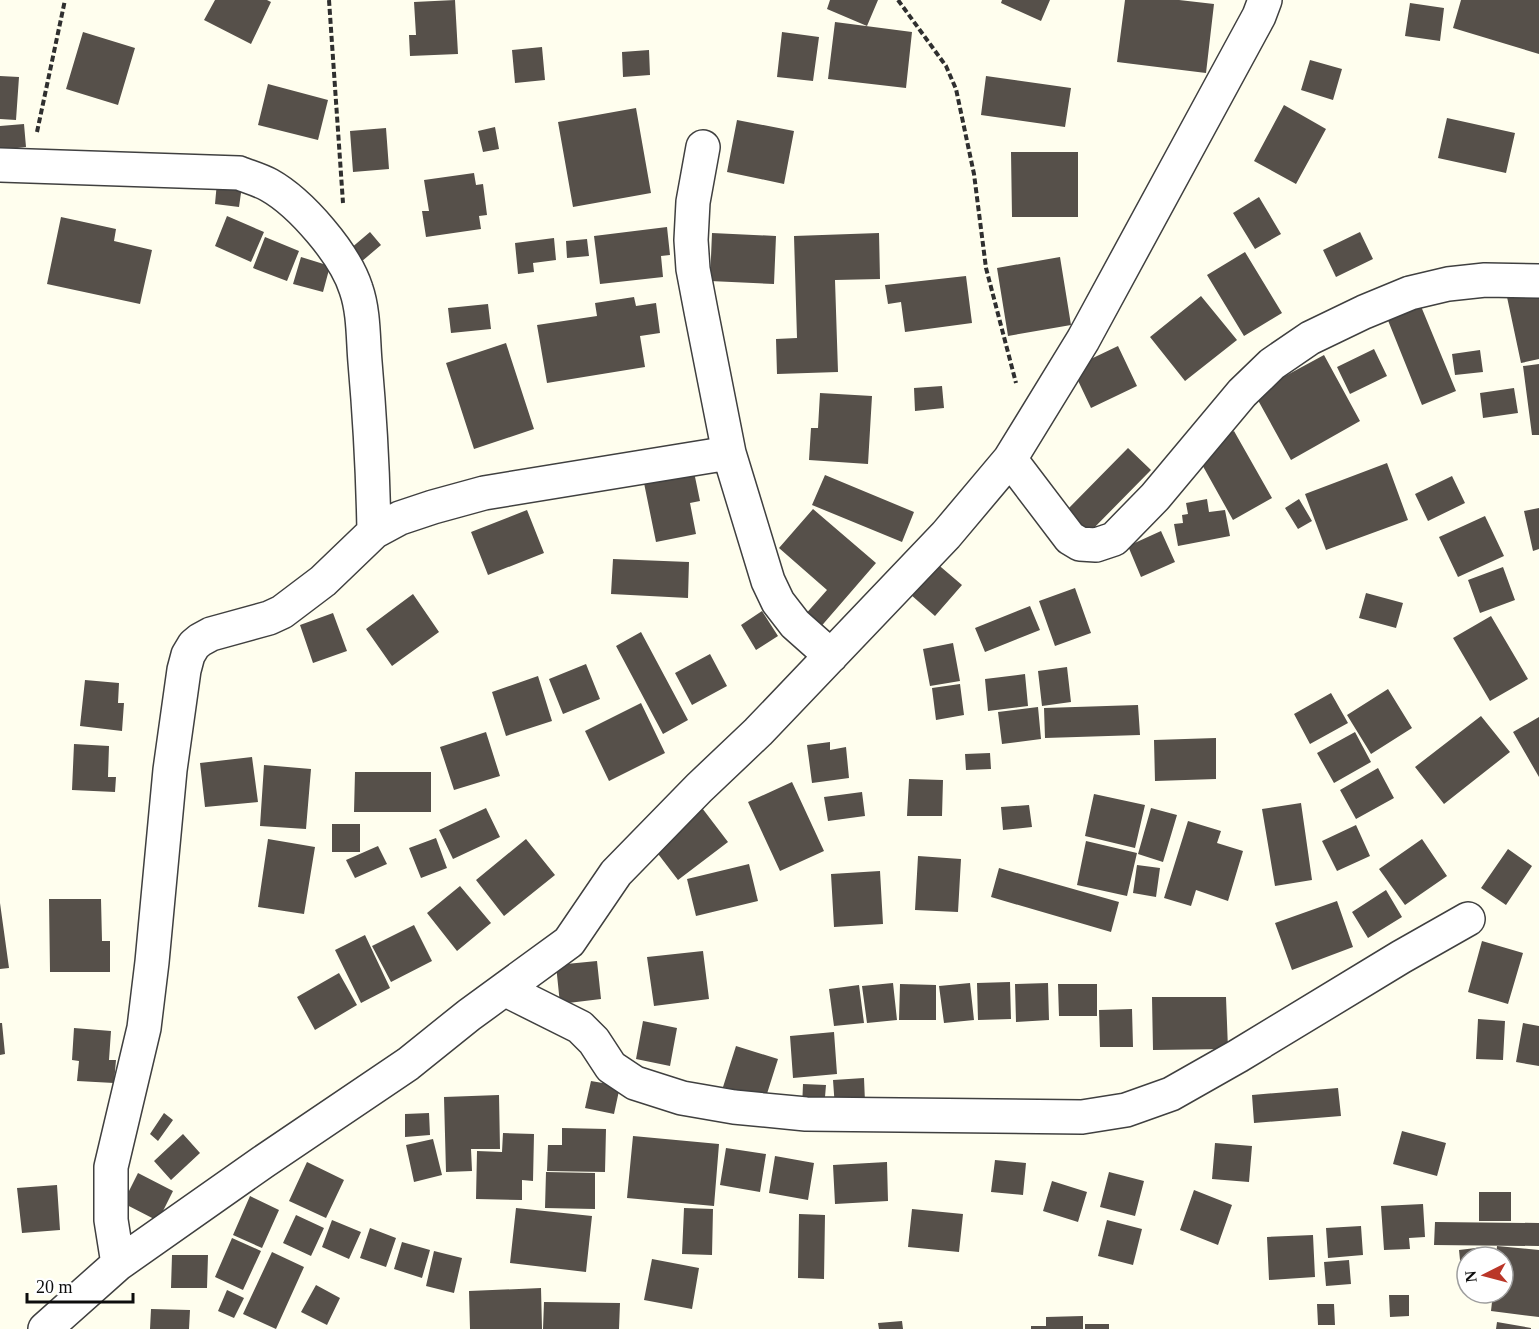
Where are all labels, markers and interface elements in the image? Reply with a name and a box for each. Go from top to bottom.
north arrow [1455,1245,1515,1305]
scale bar [27,1266,134,1304]
text: N [1461,1269,1480,1283]
text: 20 m [36,1277,73,1297]

